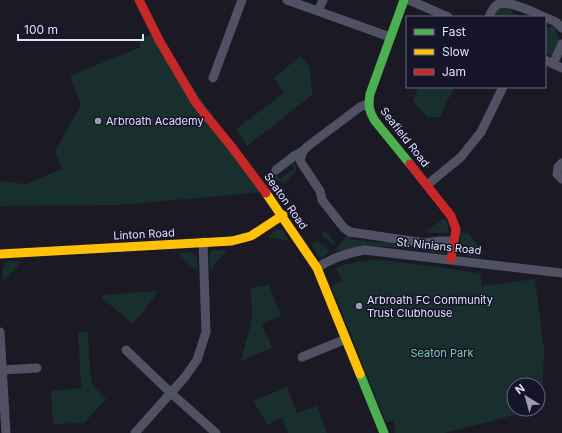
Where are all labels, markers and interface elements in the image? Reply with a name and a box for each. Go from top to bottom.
scale bar [18,16,143,42]
legend [406,16,546,88]
text: 100 m [24,22,58,37]
text: Fast [442,24,466,39]
text: Slow [442,44,470,59]
text: Jam [442,64,466,79]
street label: Seafield Road [377,104,433,170]
place label: Arbroath Academy [106,114,204,128]
marker: Arbroath Academy [93,116,103,126]
street label: Seaton Road [261,170,311,232]
street label: Linton Road [113,225,175,243]
street label: St. Ninians Road [396,235,482,257]
place label: Arbroath FC Community Trust Clubhouse [367,293,493,320]
marker: Arbroath FC Community Trust Clubhouse [354,301,364,311]
park label: Seaton Park [411,346,474,360]
north arrow [506,377,546,417]
text: N [512,381,528,397]

